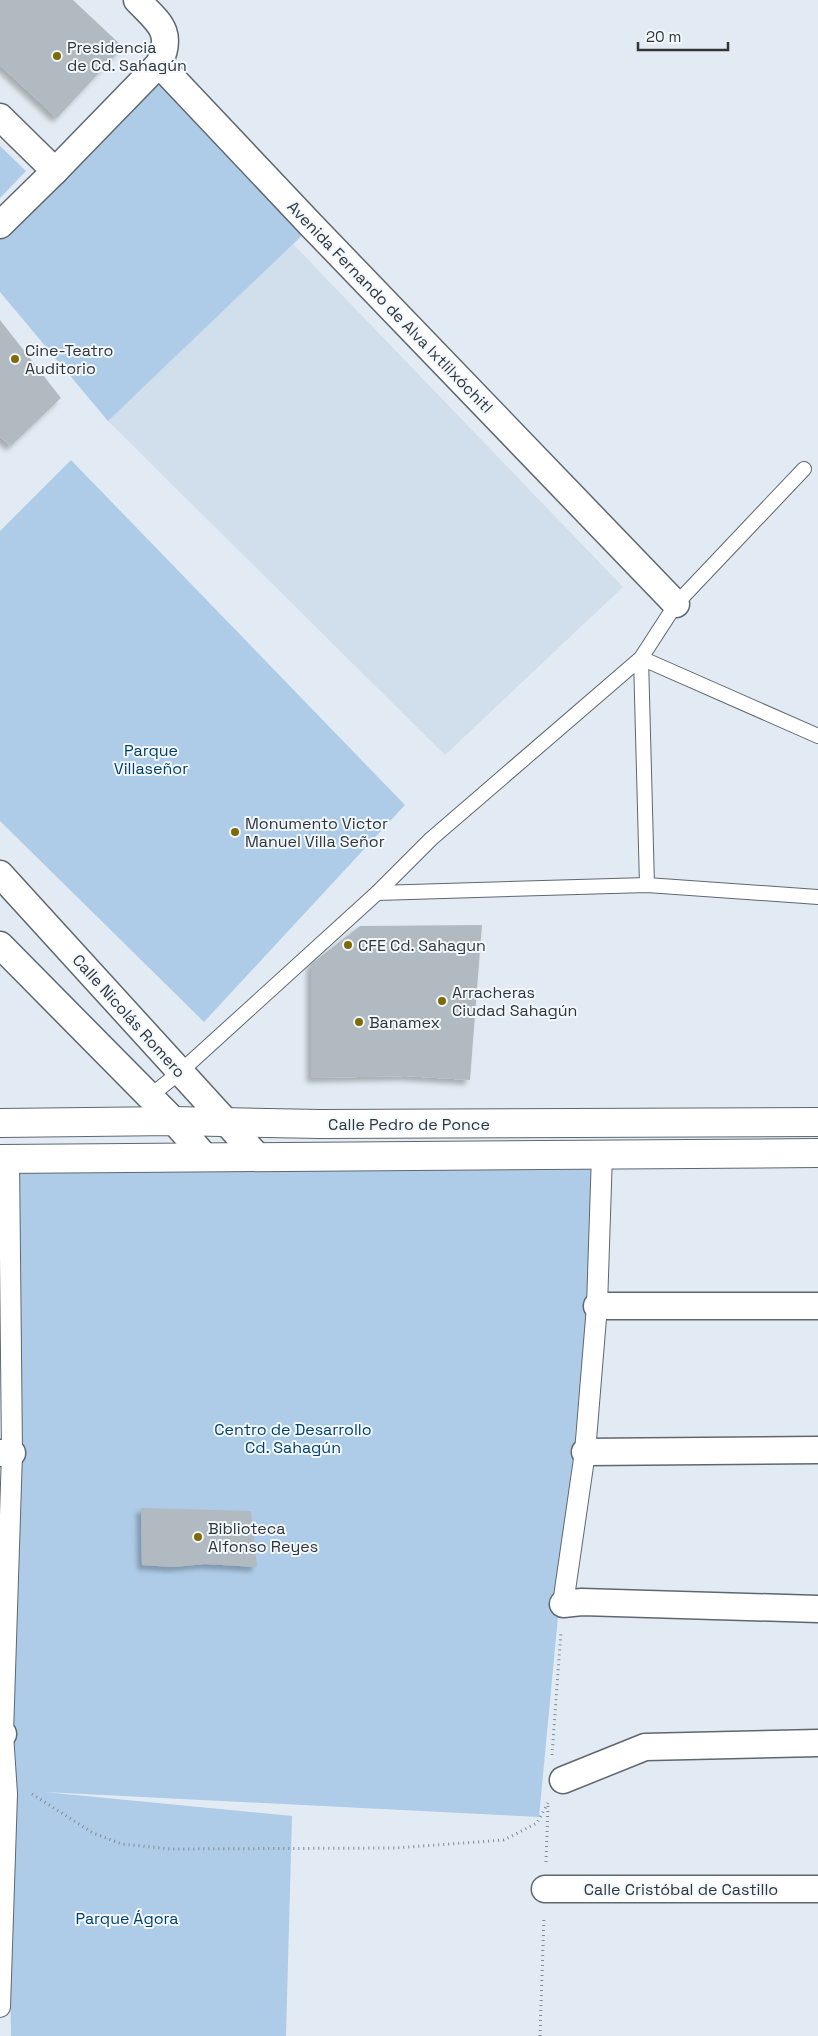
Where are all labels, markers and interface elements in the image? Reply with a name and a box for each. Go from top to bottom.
scale bar [638,20,728,52]
text: 20 m [646,27,681,46]
place label: Presidencia de Cd. Sahagún [67,37,187,76]
marker: Presidencia de Cd. Sahagún [51,50,63,62]
street label: Avenida Fernando de Alva Ixtlilxóchitl [283,196,497,418]
place label: Cine-Teatro Auditorio [25,340,113,379]
marker: Cine-Teatro Auditorio [9,353,21,365]
park label: Parque Villaseñor [114,740,188,779]
place label: Monumento Victor Manuel Villa Señor [245,813,388,852]
marker: Monumento Victor Manuel Villa Señor [229,826,241,838]
place label: CFE Cd. Sahagun [358,935,486,956]
marker: CFE Cd. Sahagun [342,939,354,951]
street label: Calle Nicolás Romero [68,950,190,1082]
place label: Arracheras Ciudad Sahagún [452,982,577,1021]
marker: Arracheras Ciudad Sahagún [436,995,448,1007]
place label: Banamex [369,1012,440,1033]
marker: Banamex [353,1016,365,1028]
street label: Calle Pedro de Ponce [328,1114,490,1135]
park label: Centro de Desarrollo Cd. Sahagún [214,1419,372,1458]
place label: Biblioteca Alfonso Reyes [208,1518,318,1557]
marker: Biblioteca Alfonso Reyes [192,1531,204,1543]
street label: Calle Cristóbal de Castillo [584,1879,778,1900]
park label: Parque Ágora [75,1908,179,1929]

